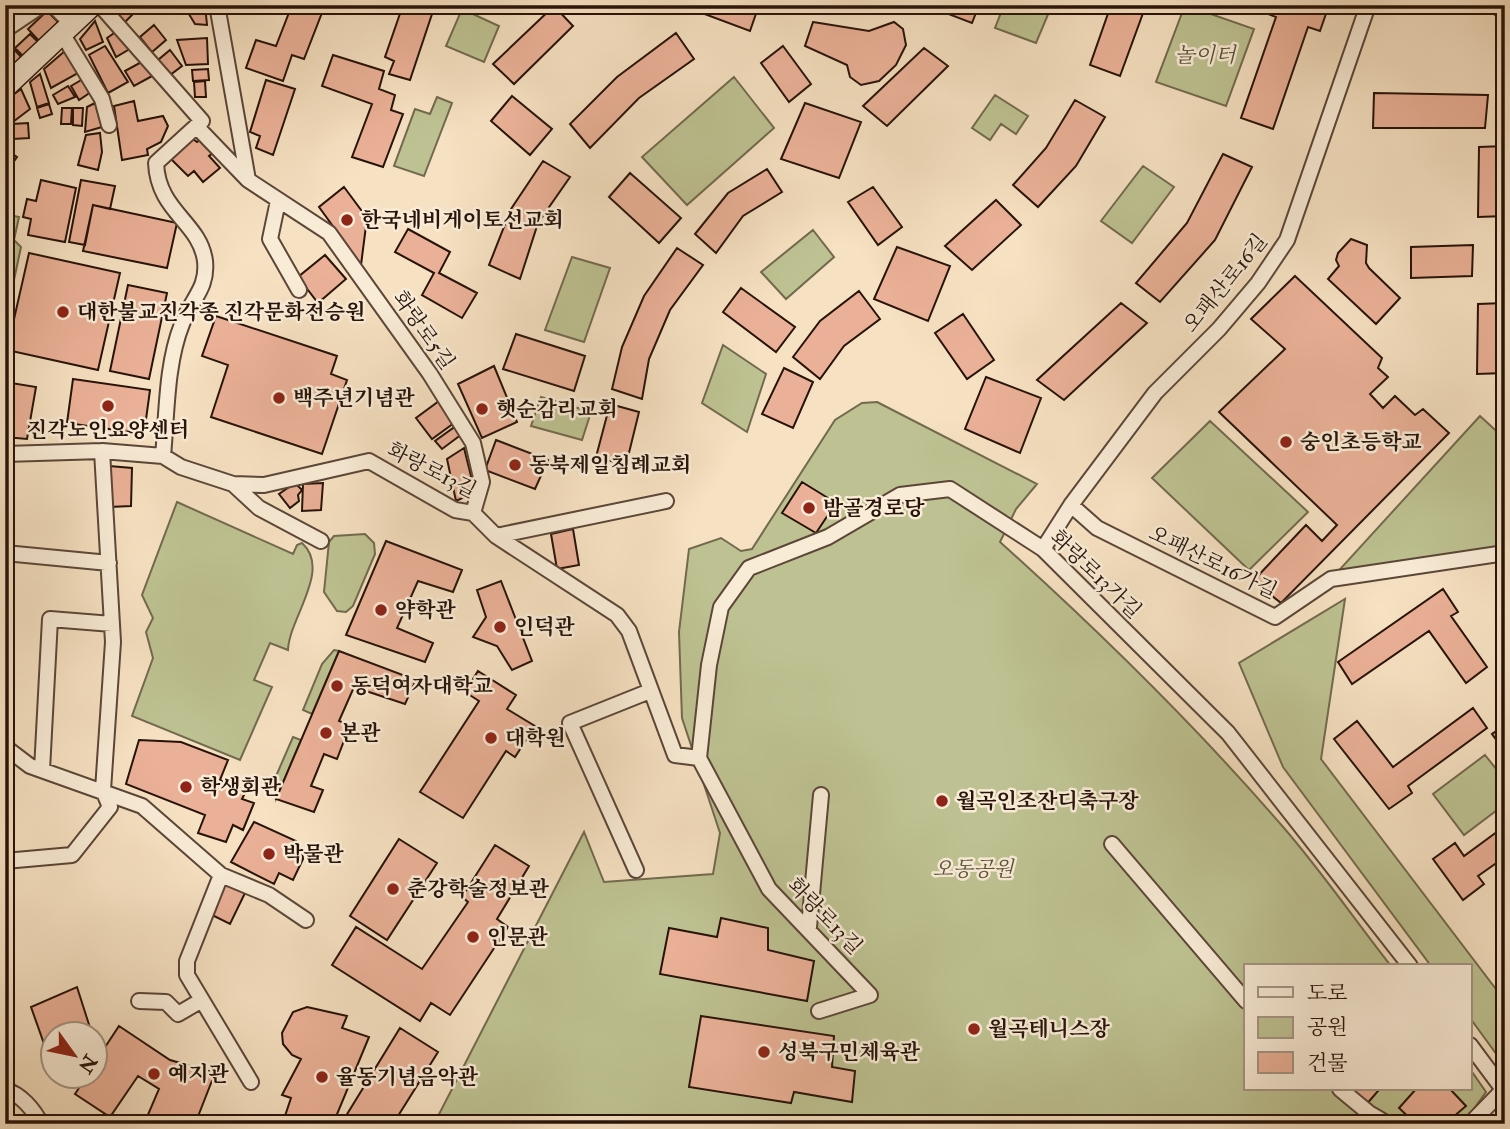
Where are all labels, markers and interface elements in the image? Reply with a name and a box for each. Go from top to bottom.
park label: 놀이터 [1175,42,1237,69]
place label: 한국네비게이토선교회 [361,207,564,234]
marker: 한국네비게이토선교회 [339,212,355,228]
street label: 오패산로16길 [1177,228,1273,338]
street label: 화랑로5길 [387,286,461,375]
place label: 대한불교진각종 진각문화전승원 [77,299,365,326]
marker: 대한불교진각종 진각문화전승원 [55,304,71,320]
place label: 백주년기념관 [293,385,415,412]
marker: 백주년기념관 [271,390,287,406]
place label: 햇순감리교회 [496,396,618,423]
marker: 진각노인요양센터 [100,398,116,414]
marker: 햇순감리교회 [474,401,490,417]
place label: 진각노인요양센터 [27,417,189,444]
place label: 숭인초등학교 [1300,429,1422,456]
marker: 숭인초등학교 [1278,434,1294,450]
street label: 화랑로13길 [383,436,481,504]
place label: 동북제일침례교회 [529,452,691,479]
marker: 동북제일침례교회 [507,457,523,473]
place label: 밤골경로당 [823,495,925,522]
marker: 밤골경로당 [801,500,817,516]
street label: 오패산로16가길 [1144,520,1281,605]
street label: 화랑로13가길 [1044,524,1147,625]
place label: 약학관 [395,597,457,624]
marker: 약학관 [373,602,389,618]
place label: 인덕관 [514,614,576,641]
marker: 인덕관 [492,619,508,635]
place label: 동덕여자대학교 [351,673,493,700]
marker: 동덕여자대학교 [329,678,345,694]
place label: 본관 [340,720,381,747]
marker: 본관 [318,725,334,741]
place label: 대학원 [505,725,566,752]
marker: 대학원 [483,730,499,746]
place label: 학생회관 [200,774,282,801]
marker: 학생회관 [178,779,194,795]
place label: 월곡인조잔디축구장 [956,788,1139,815]
marker: 월곡인조잔디축구장 [934,793,950,809]
place label: 박물관 [283,841,345,868]
marker: 박물관 [261,846,277,862]
park label: 오동공원 [932,856,1015,883]
street label: 화랑로13길 [781,872,868,961]
place label: 춘강학술정보관 [407,876,550,903]
marker: 춘강학술정보관 [385,881,401,897]
place label: 인문관 [487,924,549,951]
marker: 인문관 [465,929,481,945]
legend [1244,964,1472,1090]
text: 도로 [1307,980,1348,1007]
text: 공원 [1307,1014,1348,1041]
place label: 월곡테니스장 [988,1016,1110,1043]
north arrow [38,1020,108,1090]
marker: 월곡테니스장 [966,1021,982,1037]
place label: 성북구민체육관 [778,1039,921,1066]
marker: 성북구민체육관 [756,1044,772,1060]
text: N [72,1049,103,1078]
text: 건물 [1307,1050,1348,1077]
place label: 예지관 [168,1061,230,1088]
place label: 율동기념음악관 [336,1064,479,1091]
marker: 예지관 [146,1066,162,1082]
marker: 율동기념음악관 [314,1069,330,1085]

